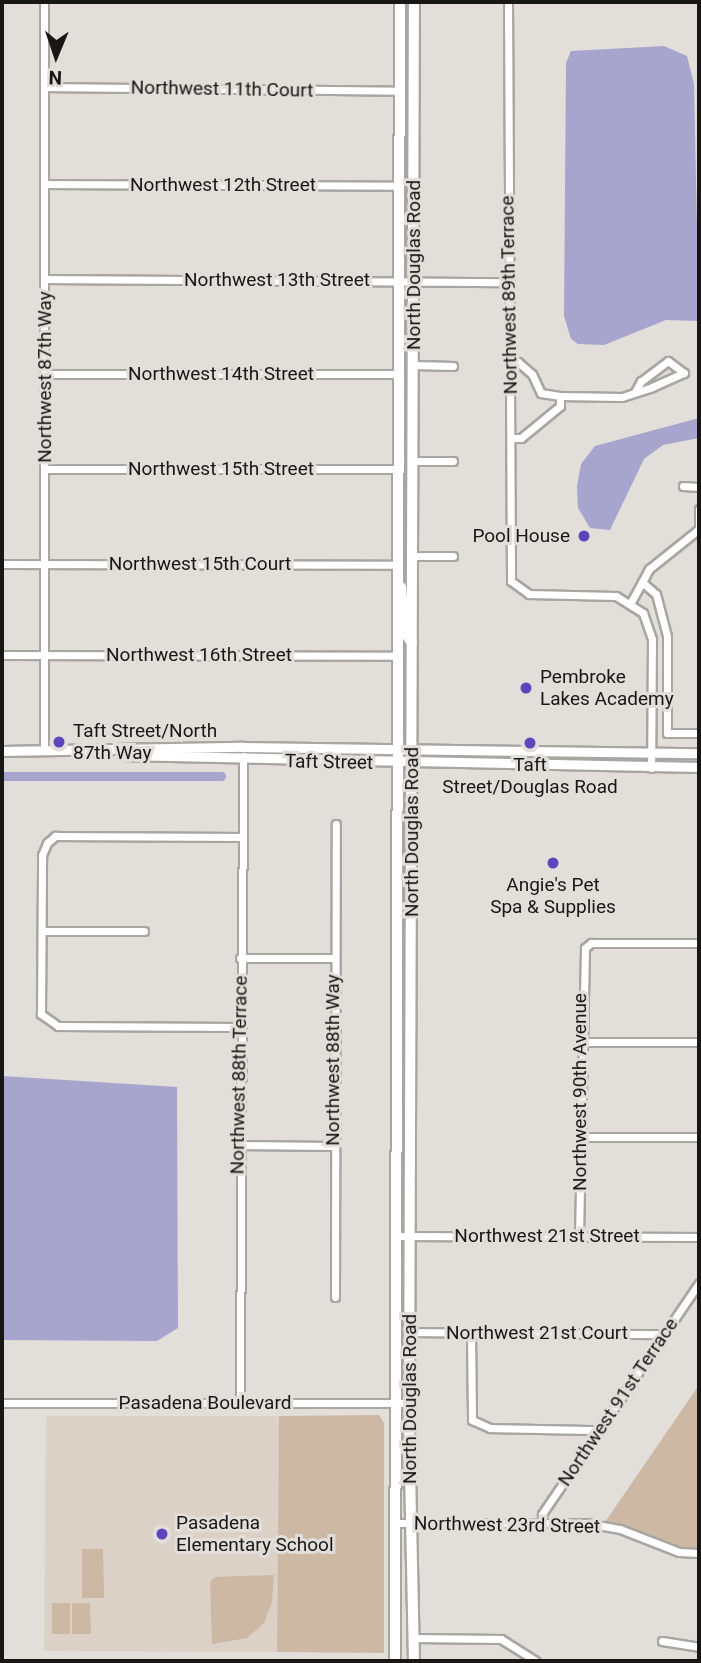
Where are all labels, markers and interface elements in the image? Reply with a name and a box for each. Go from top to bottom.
north arrow [21,21,91,91]
text: N [48,66,62,89]
street label: Northwest 11th Court [131,76,313,102]
street label: Northwest 12th Street [130,174,316,196]
street label: North Douglas Road [403,180,425,350]
street label: Northwest 89th Terrace [496,195,522,395]
street label: Northwest 13th Street [184,269,370,291]
street label: Northwest 87th Way [34,291,56,463]
street label: Northwest 14th Street [128,363,314,385]
street label: Northwest 15th Street [128,458,314,480]
place label: Pool House [472,525,570,547]
marker: Pool House [576,528,592,544]
street label: Northwest 15th Court [109,553,291,575]
street label: Northwest 16th Street [106,644,292,666]
place label: Pembroke Lakes Academy [540,666,674,710]
marker: Pembroke Lakes Academy [518,680,534,696]
place label: Taft Street/North 87th Way [73,720,217,764]
marker: Taft Street/North 87th Way [51,734,67,750]
marker: Taft Street/Douglas Road [522,735,538,751]
street label: North Douglas Road [401,747,423,917]
street label: Taft Street [285,750,373,774]
place label: Taft Street/Douglas Road [442,754,618,798]
marker: Angie's Pet Spa & Supplies [545,855,561,871]
place label: Angie's Pet Spa & Supplies [490,874,616,918]
street label: Northwest 88th Way [322,974,344,1146]
street label: Northwest 88th Terrace [226,975,252,1175]
street label: Northwest 90th Avenue [569,993,591,1191]
street label: Northwest 21st Street [454,1225,640,1247]
street label: Northwest 91st Terrace [553,1313,683,1491]
street label: North Douglas Road [399,1314,421,1484]
street label: Northwest 21st Court [446,1322,628,1344]
street label: Pasadena Boulevard [119,1392,291,1414]
place label: Pasadena Elementary School [176,1512,334,1556]
street label: Northwest 23rd Street [414,1512,600,1538]
marker: Pasadena Elementary School [154,1526,170,1542]

